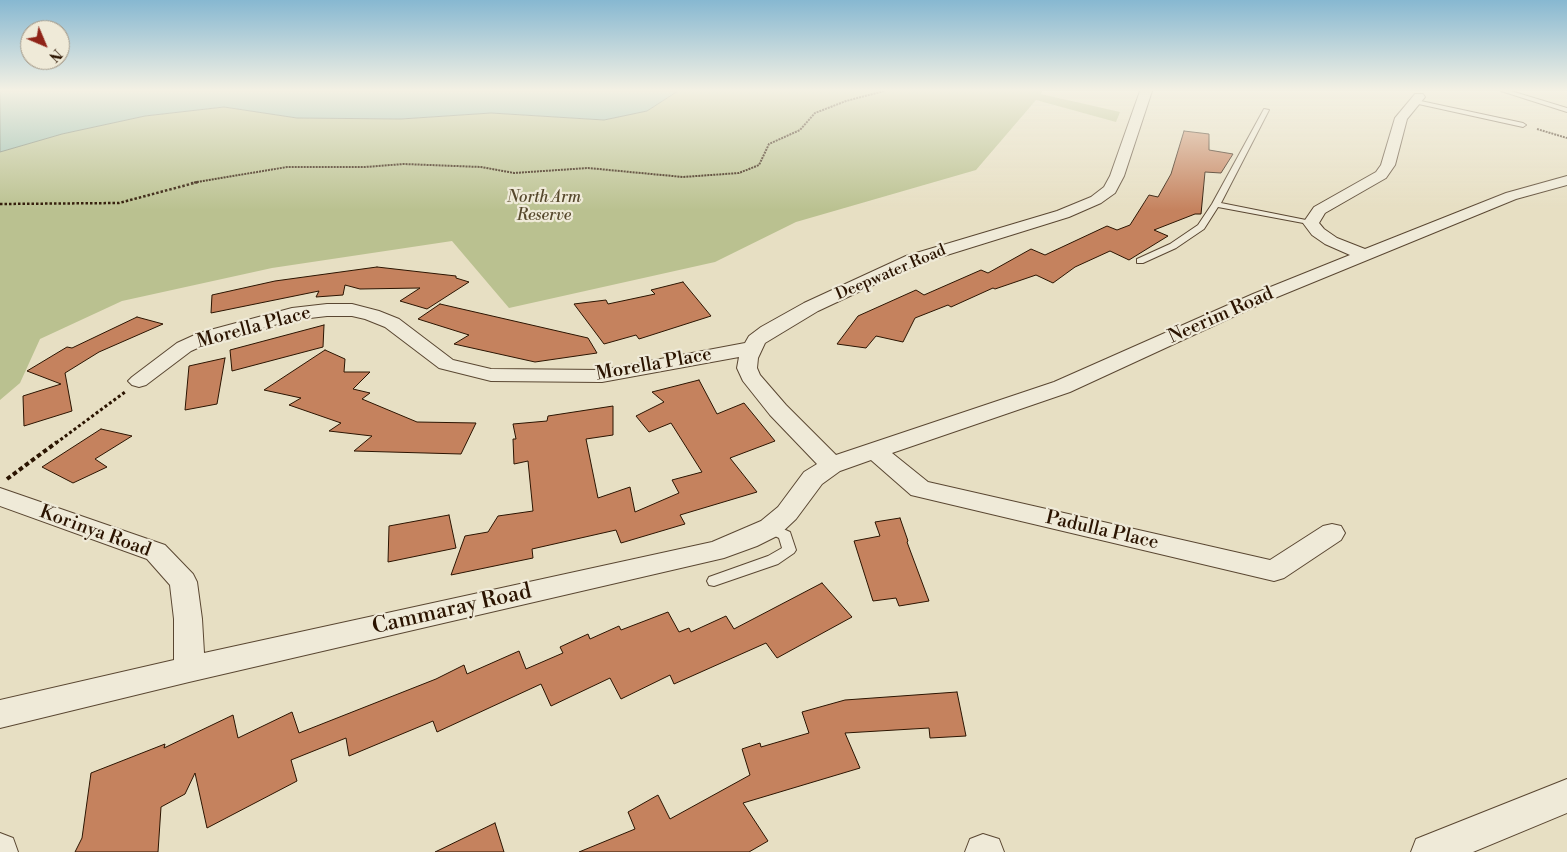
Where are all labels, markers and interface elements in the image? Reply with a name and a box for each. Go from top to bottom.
north arrow [20,20,70,70]
text: N [45,45,65,65]
park label: North Arm Reserve [507,188,581,226]
street label: Deepwater Road [833,241,949,305]
street label: Neerim Road [1165,283,1277,349]
street label: Morella Place [194,302,314,354]
street label: Morella Place [594,344,714,386]
street label: Korinya Road [36,501,154,563]
street label: Padulla Place [1043,507,1161,555]
street label: Cammaray Road [370,579,534,641]

